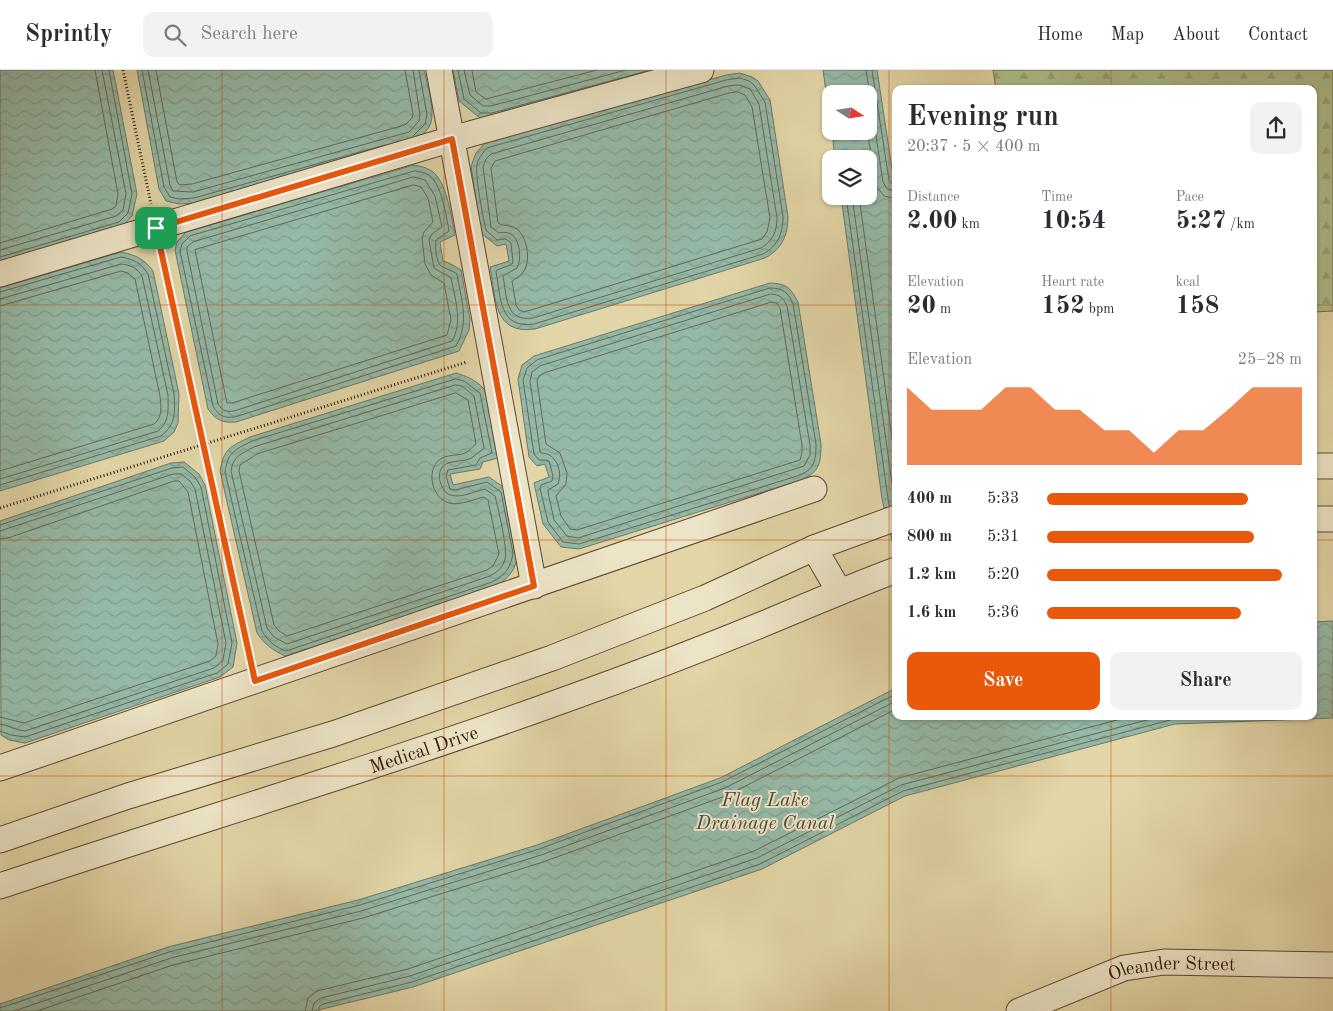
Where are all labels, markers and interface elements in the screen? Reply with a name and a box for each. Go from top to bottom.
search box [143,12,493,57]
icon: search [161,21,189,49]
text: Sprintly [25,23,113,47]
text: Search here [201,25,298,44]
text: Home [1037,26,1083,44]
text: Map [1111,26,1144,44]
text: About [1172,26,1220,44]
text: Contact [1248,26,1308,44]
north arrow [822,85,878,140]
map controls [822,85,877,205]
button: share [1250,102,1302,154]
text: Evening run [907,104,1059,132]
text: 20:37 · 5 × 400 m [907,139,1040,155]
button: layers [822,150,877,205]
text: Distance [907,190,960,204]
text: Time [1041,190,1073,204]
text: Pace [1176,190,1204,204]
pin [135,207,177,249]
text: 2.00 [907,209,958,234]
text: 10:54 [1041,209,1106,234]
text: 5:27 [1176,209,1226,234]
icon: arrive [142,214,170,242]
text: km [958,217,980,231]
text: /km [1226,217,1255,231]
text: Elevation [907,275,964,289]
text: Heart rate [1041,275,1104,289]
text: kcal [1176,275,1200,289]
text: 20 [907,294,936,319]
text: 152 [1041,294,1085,319]
text: 158 [1176,294,1219,319]
text: m [936,302,951,316]
text: bpm [1085,302,1114,316]
text: Elevation [907,352,972,368]
text: 25–28 m [1238,352,1302,368]
text: 400 m [907,491,952,507]
text: 5:33 [987,491,1019,507]
text: 800 m [907,529,952,545]
text: 5:31 [987,529,1019,545]
text: 1.2 km [907,567,956,583]
text: 5:20 [987,567,1019,583]
text: 1.6 km [907,605,956,621]
text: 5:36 [987,605,1019,621]
button: Save [907,652,1100,710]
button: Share [1110,652,1302,710]
street label: Medical Drive [367,724,481,778]
water label: Flag Lake Drainage Canal [695,791,835,834]
street label: Oleander Street [1106,955,1236,986]

